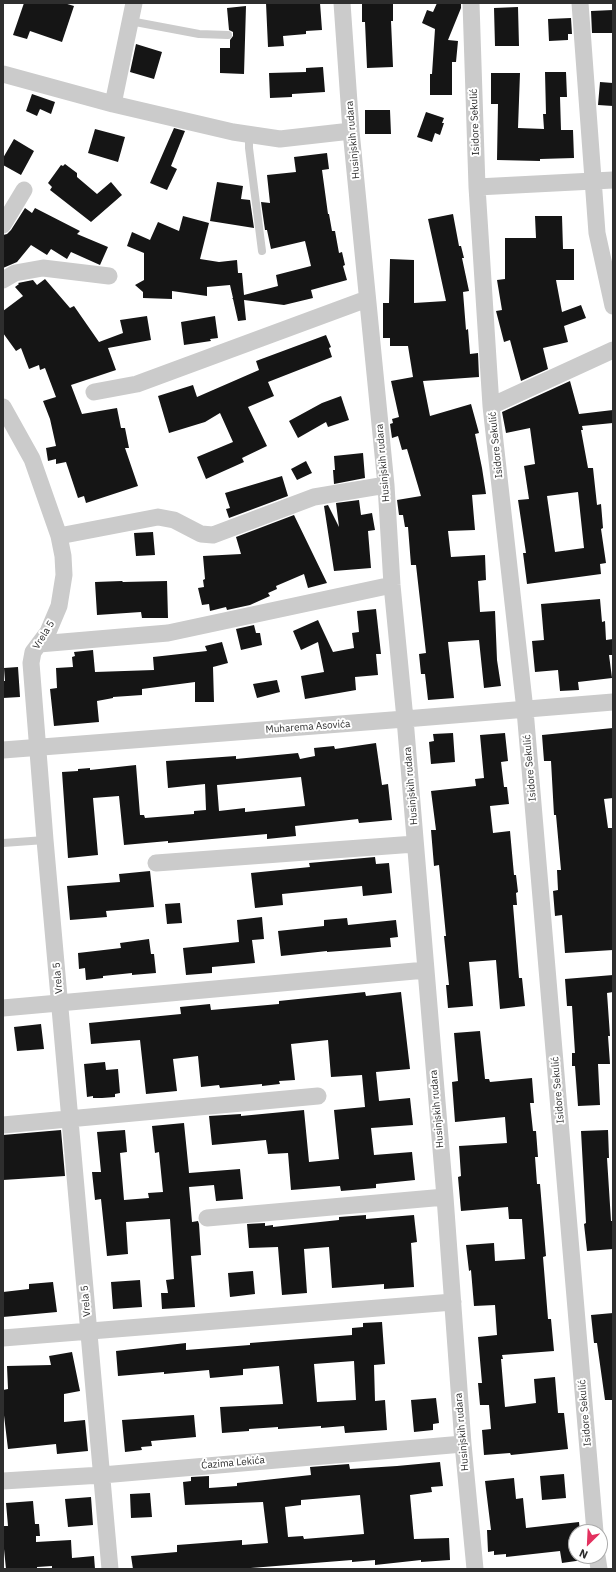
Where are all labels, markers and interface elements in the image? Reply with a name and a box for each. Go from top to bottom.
street label: Isidore Sekulić [468,88,482,156]
street label: Husinjskih rudara [344,100,362,180]
street label: Isidore Sekulić [487,411,505,479]
street label: Husinjskih rudara [374,423,392,503]
street label: Vrela 5 [31,618,57,652]
street label: Muharema Asovića [265,718,351,736]
street label: Isidore Sekulić [521,734,539,802]
street label: Husinjskih rudara [402,746,420,826]
street label: Vrela 5 [51,962,65,994]
street label: Isidore Sekulić [549,1056,567,1124]
street label: Husinjskih rudara [428,1069,446,1149]
street label: Vrela 5 [79,1285,93,1317]
street label: Isidore Sekulić [576,1379,594,1447]
street label: Husinjskih rudara [453,1392,471,1472]
street label: Ćazima Lekića [201,1454,265,1472]
north arrow [568,1524,608,1564]
text: N [577,1546,590,1562]

